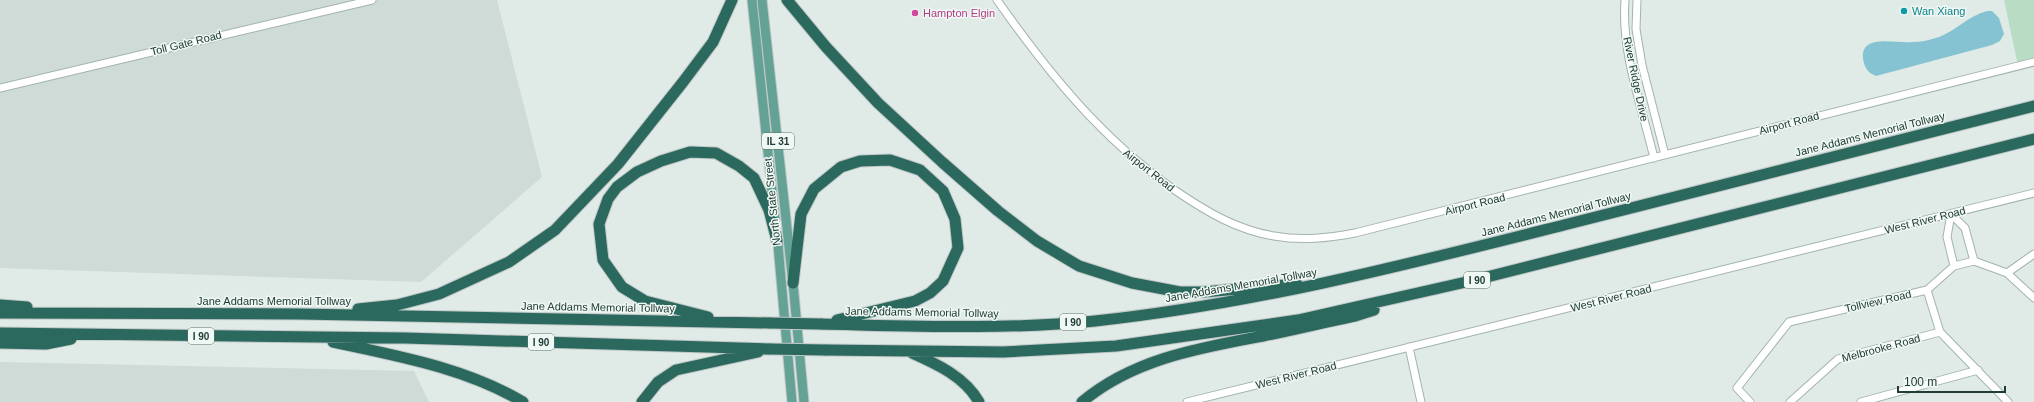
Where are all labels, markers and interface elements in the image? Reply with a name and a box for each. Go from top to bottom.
place label: Wan Xiang [1912,5,1965,17]
marker: Wan Xiang [1899,6,1909,16]
place label: Hampton Elgin [923,7,995,19]
marker: Hampton Elgin [910,8,920,18]
street label: Toll Gate Road [149,28,223,58]
street label: River Ridge Drive [1621,36,1651,122]
street label: Airport Road [1758,109,1820,137]
street label: Jane Addams Memorial Tollway [1794,109,1947,158]
road number: IL 31 [762,133,794,149]
street label: Airport Road [1121,146,1177,194]
street label: North State Street [761,158,783,246]
street label: Jane Addams Memorial Tollway [1480,189,1633,238]
street label: Airport Road [1444,191,1506,217]
street label: West River Road [1883,204,1967,236]
street label: Jane Addams Memorial Tollway [1164,266,1318,304]
road number: I 90 [1464,272,1490,288]
street label: West River Road [1569,282,1653,314]
street label: Tollview Road [1844,288,1912,314]
street label: Jane Addams Memorial Tollway [197,295,351,307]
street label: Jane Addams Memorial Tollway [521,300,676,314]
street label: Jane Addams Memorial Tollway [845,305,1000,319]
road number: I 90 [1060,314,1086,330]
road number: I 90 [188,328,214,344]
street label: Melbrooke Road [1840,332,1922,364]
road number: I 90 [528,334,554,350]
street label: West River Road [1254,359,1338,391]
scale bar [1898,368,2005,394]
text: 100 m [1904,375,1937,389]

